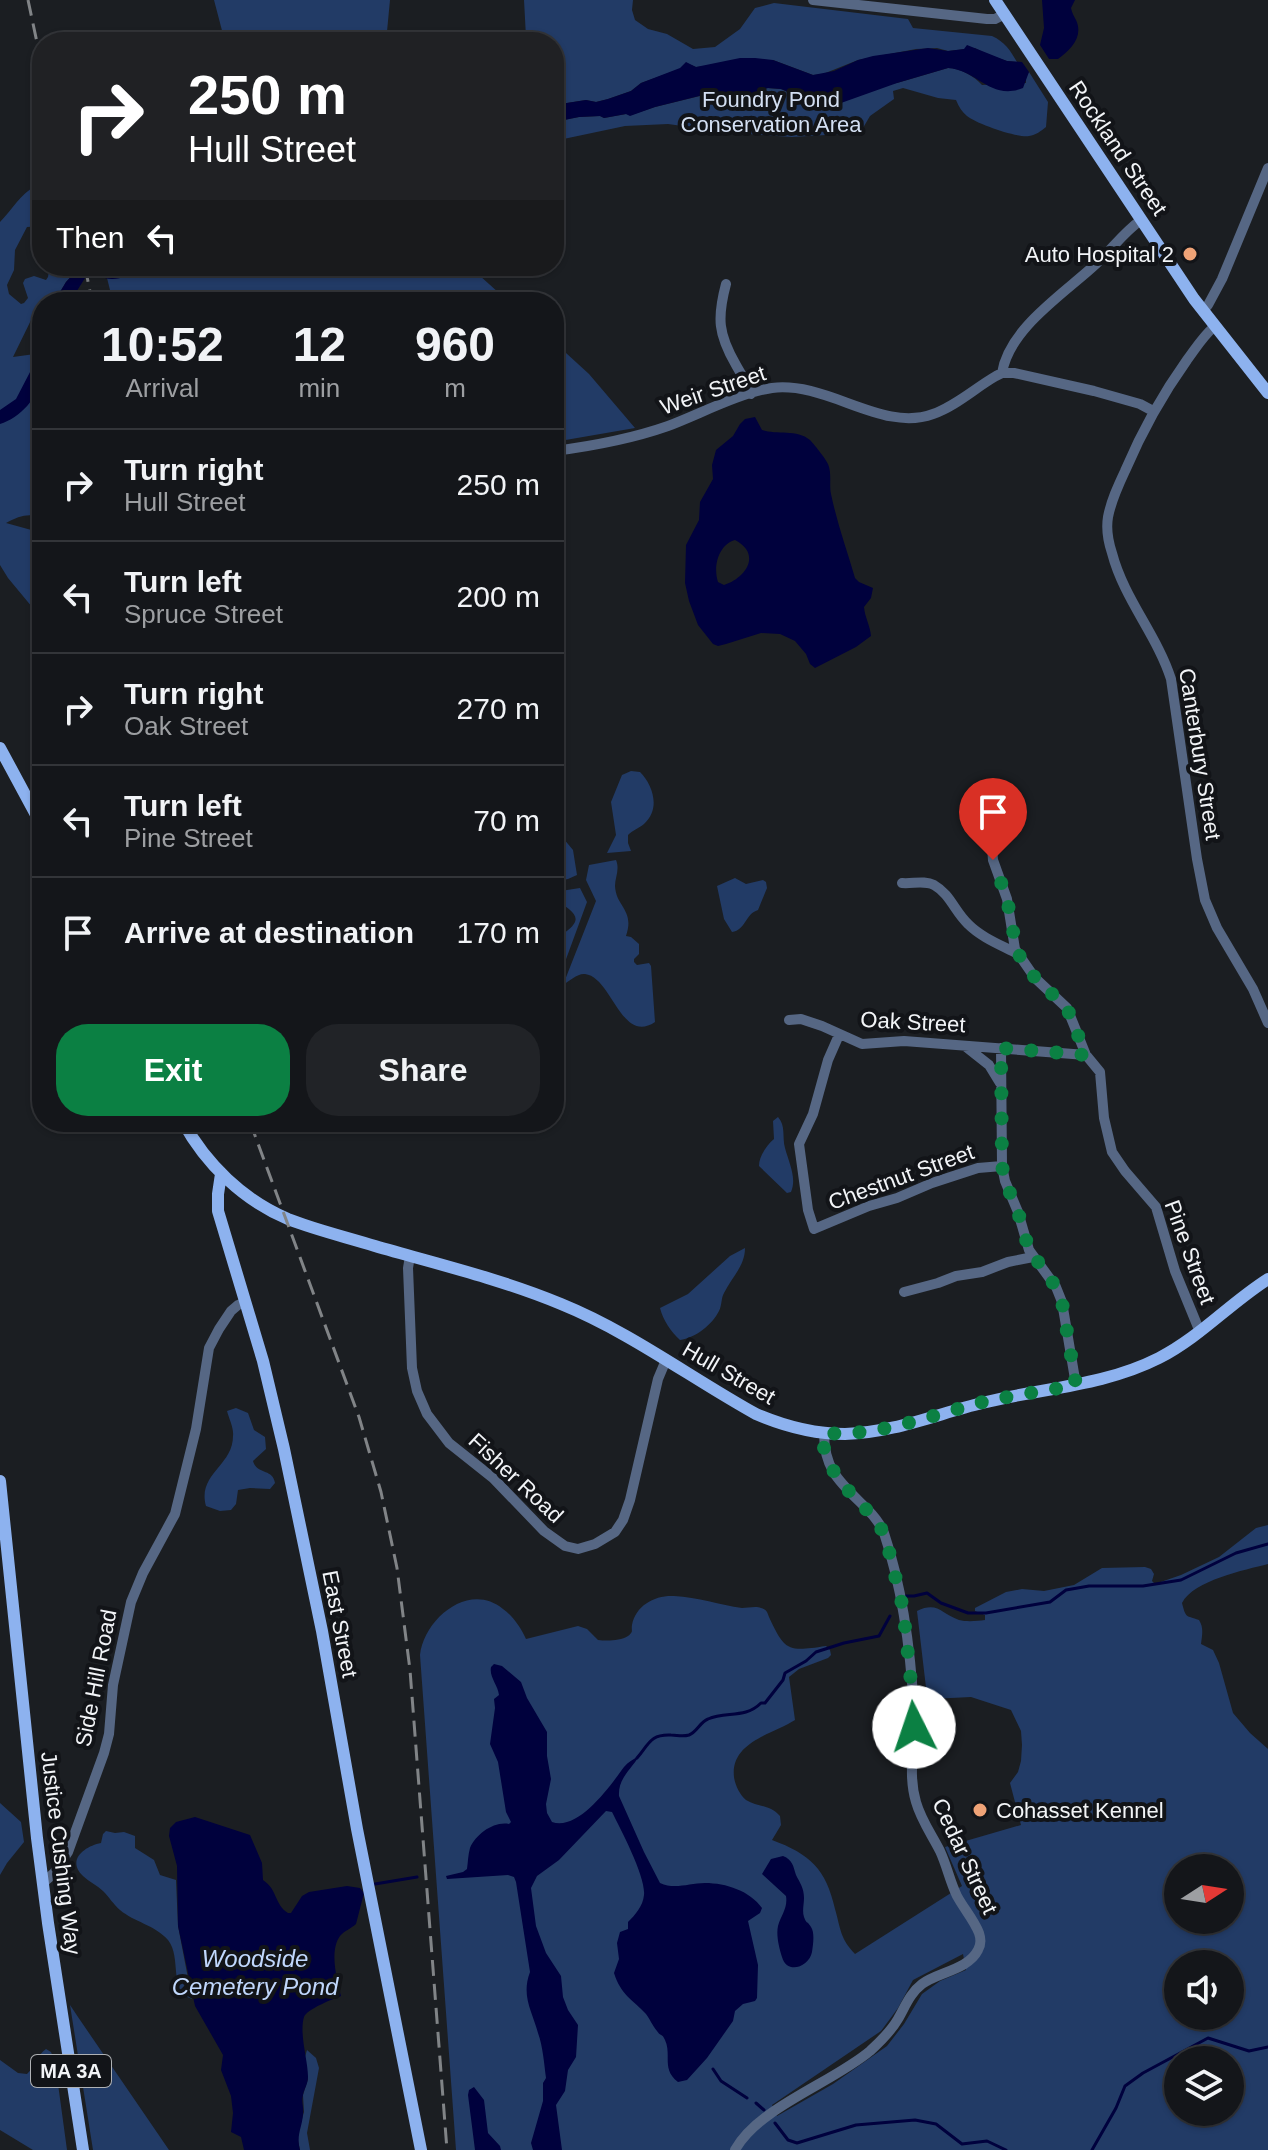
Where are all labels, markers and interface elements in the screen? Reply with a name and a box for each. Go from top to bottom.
text: 250 m [188,63,347,126]
icon: right [56,64,160,168]
street label: Rockland Street [1064,76,1172,220]
park label: Foundry Pond Conservation Area [681,87,862,137]
text: Hull Street [188,129,356,170]
icon: left [140,216,184,260]
text: Then [56,221,124,254]
place label: Auto Hospital 2 [1025,242,1174,267]
marker: Auto Hospital 2 [1181,245,1199,263]
text: 10:52 [101,318,224,371]
text: 12 [293,318,346,371]
text: 960 [415,318,495,371]
street label: Weir Street [657,360,769,420]
text: Arrival [125,373,199,403]
text: min [298,373,340,403]
text: m [444,373,466,403]
text: Turn right [124,453,263,486]
icon: right [56,463,100,507]
text: 250 m [457,468,540,501]
text: Hull Street [124,487,245,517]
text: Turn left [124,565,242,598]
icon: left [56,575,100,619]
text: 200 m [457,580,540,613]
text: Spruce Street [124,599,283,629]
street label: Canterbury Street [1174,666,1226,842]
text: Turn right [124,677,263,710]
icon: right [56,687,100,731]
text: 270 m [457,692,540,725]
text: Oak Street [124,711,248,741]
pin [959,778,1027,860]
text: Turn left [124,789,242,822]
icon: arrive [971,790,1015,834]
icon: left [56,799,100,843]
text: 70 m [473,804,540,837]
text: Pine Street [124,823,253,853]
icon: arrive [56,911,100,955]
text: Arrive at destination [124,916,414,949]
text: 170 m [457,916,540,949]
street label: Oak Street [860,1007,966,1037]
button: Exit [56,1024,290,1116]
button: Share [306,1024,540,1116]
street label: Chestnut Street [825,1139,977,1215]
street label: Pine Street [1160,1197,1220,1307]
street label: Hull Street [678,1336,780,1410]
street label: Fisher Road [464,1428,568,1528]
street label: East Street [317,1568,363,1680]
street label: Side Hill Road [70,1607,122,1749]
position arrow [872,1685,956,1769]
street label: Justice Cushing Way [36,1750,86,1956]
street label: Cedar Street [927,1794,1003,1918]
place label: Cohasset Kennel [996,1798,1164,1823]
marker: Cohasset Kennel [971,1801,989,1819]
north arrow [1164,1854,1244,1934]
map controls [1164,1854,1244,2126]
water label: Woodside Cemetery Pond [172,1945,339,2000]
button: sound [1164,1950,1244,2030]
button: layers [1164,2046,1244,2126]
road number: MA 3A [31,2055,111,2087]

